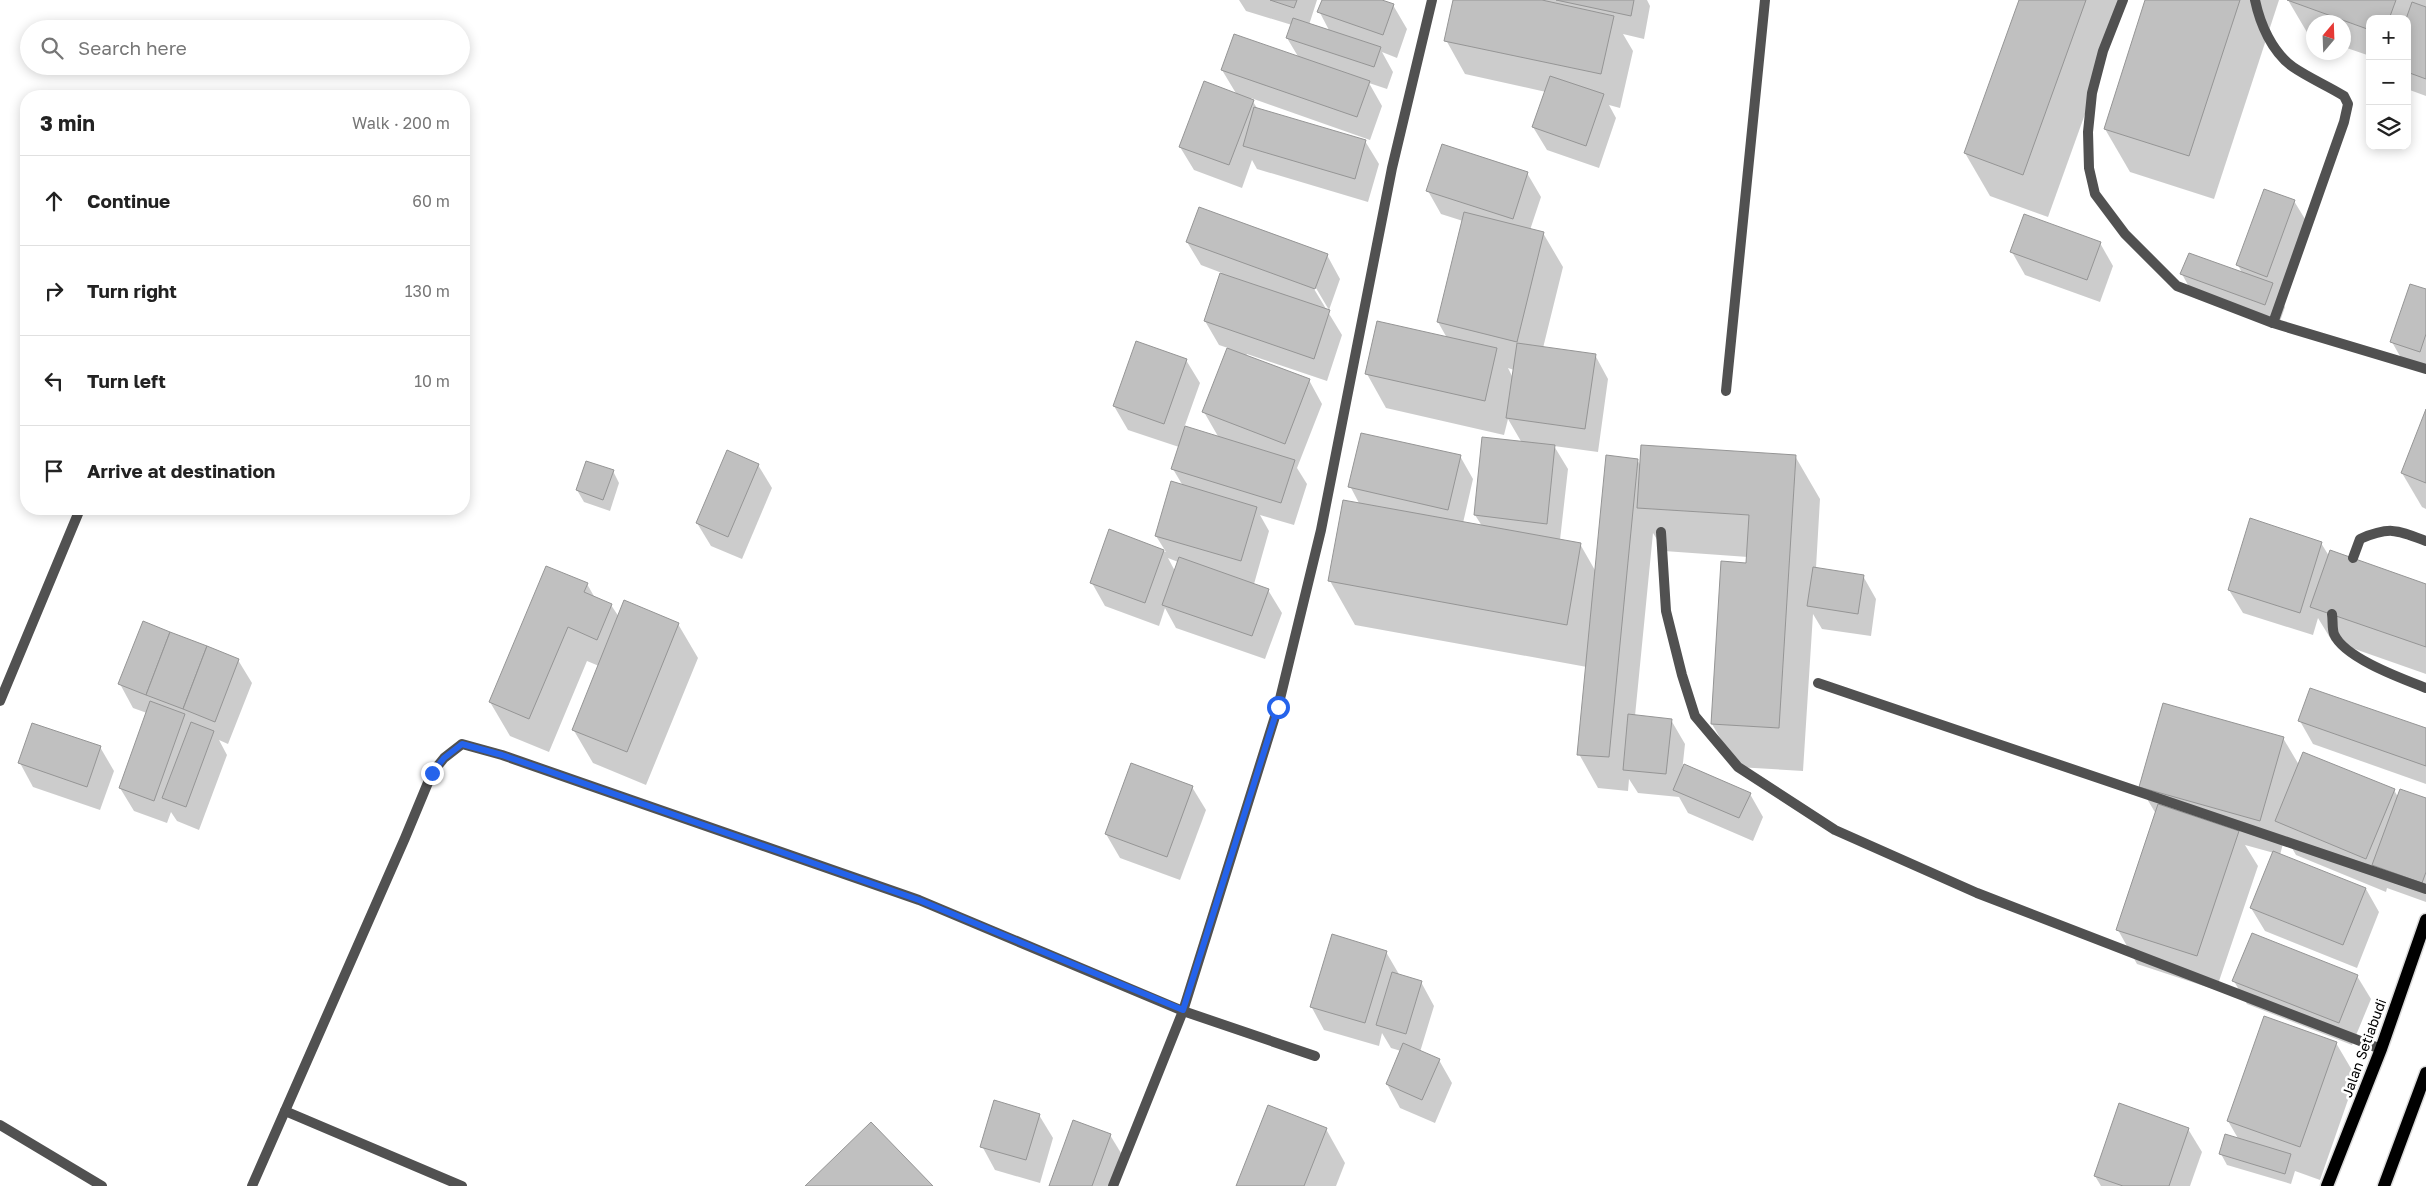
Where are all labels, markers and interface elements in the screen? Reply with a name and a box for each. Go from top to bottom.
north arrow [2306,15,2351,60]
map controls [2366,15,2411,150]
button: + [2366,15,2411,60]
search box [20,20,470,75]
icon: search [38,34,66,62]
text: Search here [78,36,187,59]
button: − [2366,60,2411,105]
button: layers [2366,105,2411,150]
text: 3 min [40,110,95,136]
text: Walk · 200 m [352,113,450,133]
icon: ahead [40,187,68,215]
text: Continue [87,189,170,212]
text: 60 m [412,191,450,211]
icon: right [40,277,68,305]
text: Turn right [87,279,177,302]
text: 130 m [405,281,450,301]
icon: left [40,367,68,395]
text: Turn left [87,369,166,392]
text: 10 m [414,371,450,391]
icon: arrive [40,457,68,485]
text: Arrive at destination [87,459,275,482]
route start [1267,696,1290,719]
route end [421,762,444,785]
street label: Jalan Setiabudi [2338,996,2389,1100]

